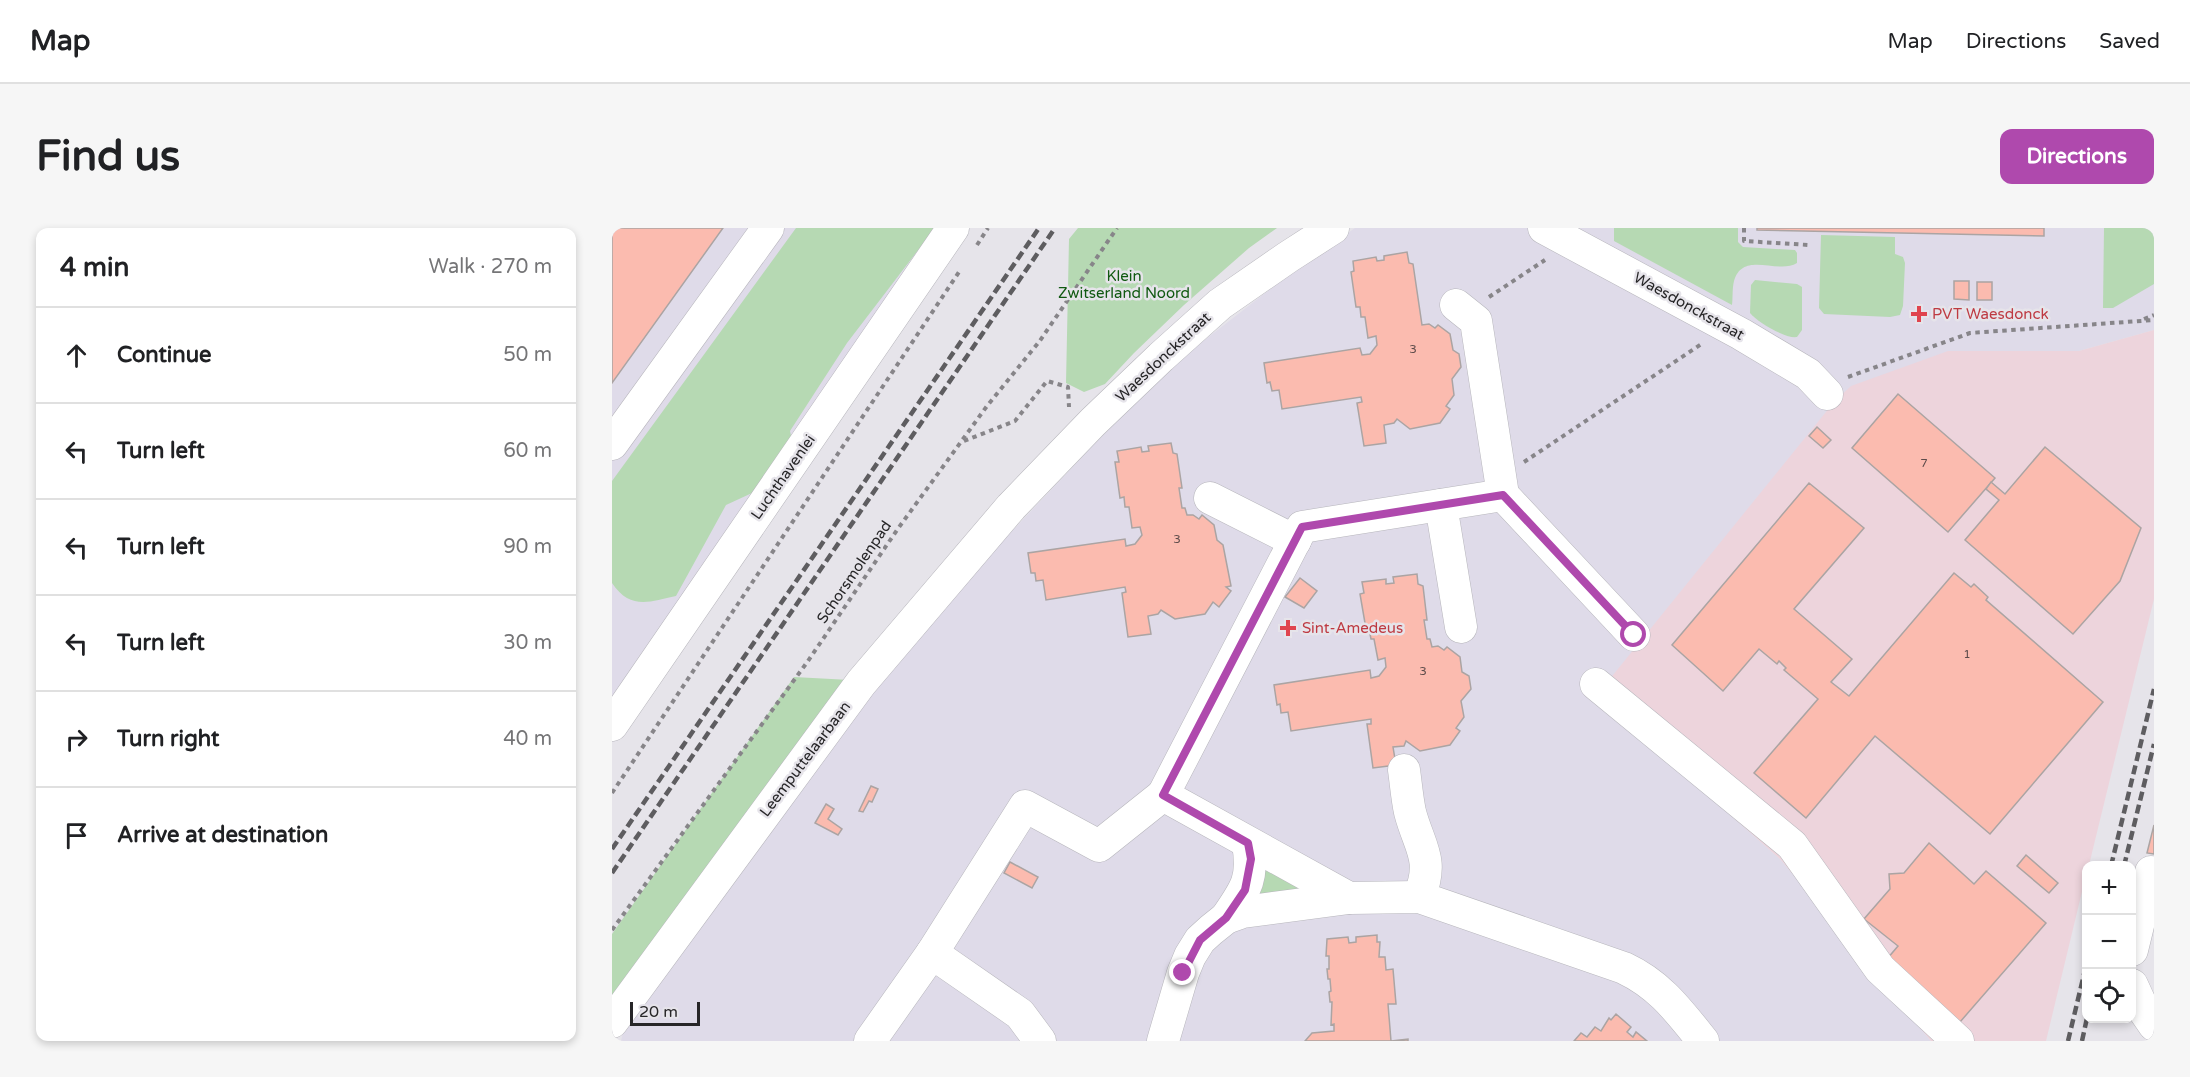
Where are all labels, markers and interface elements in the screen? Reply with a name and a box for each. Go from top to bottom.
text: Map [30,24,90,58]
text: Map [1887,29,1933,54]
text: Directions [1966,29,2066,54]
text: Saved [2099,29,2160,54]
button: Directions [2000,129,2154,184]
text: Find us [36,131,180,182]
text: 4 min [60,252,129,283]
text: Walk · 270 m [429,255,552,279]
park label: Klein Zwitserland Noord [1058,267,1190,302]
street label: Waesdonckstraat [1631,268,1748,344]
marker: PVT Waesdonck [1910,305,1928,323]
place label: PVT Waesdonck [1932,305,2049,323]
street label: Waesdonckstraat [1112,308,1215,406]
icon: ahead [60,339,93,372]
text: Continue [117,342,212,368]
house number: 3 [1409,342,1417,356]
text: 50 m [503,343,552,367]
street label: Luchthavenlei [747,431,819,523]
icon: left [60,435,93,468]
text: Turn left [117,438,205,464]
text: 60 m [503,439,552,463]
house number: 7 [1920,456,1928,470]
street label: Schorsmolenpad [813,517,895,627]
icon: left [60,531,93,564]
house number: 3 [1173,532,1181,546]
text: Turn left [117,534,205,560]
text: 90 m [503,535,552,559]
marker: Sint-Amedeus [1279,619,1297,637]
place label: Sint-Amedeus [1302,619,1403,637]
route start [1620,621,1646,647]
icon: left [60,627,93,660]
text: Turn left [117,630,205,656]
text: 30 m [503,631,552,655]
house number: 1 [1963,647,1971,661]
house number: 3 [1419,664,1427,678]
street label: Leemputtelaarbaan [756,698,854,820]
icon: right [60,723,93,756]
text: Turn right [117,726,219,752]
text: 40 m [503,727,552,751]
icon: arrive [60,819,93,852]
text: Arrive at destination [117,822,328,848]
map controls [2082,861,2136,1023]
button: + [2082,861,2136,915]
button: − [2082,915,2136,969]
route end [1169,959,1195,985]
button: locate [2082,969,2136,1023]
scale bar [630,999,700,1026]
text: 20 m [639,1002,678,1022]

